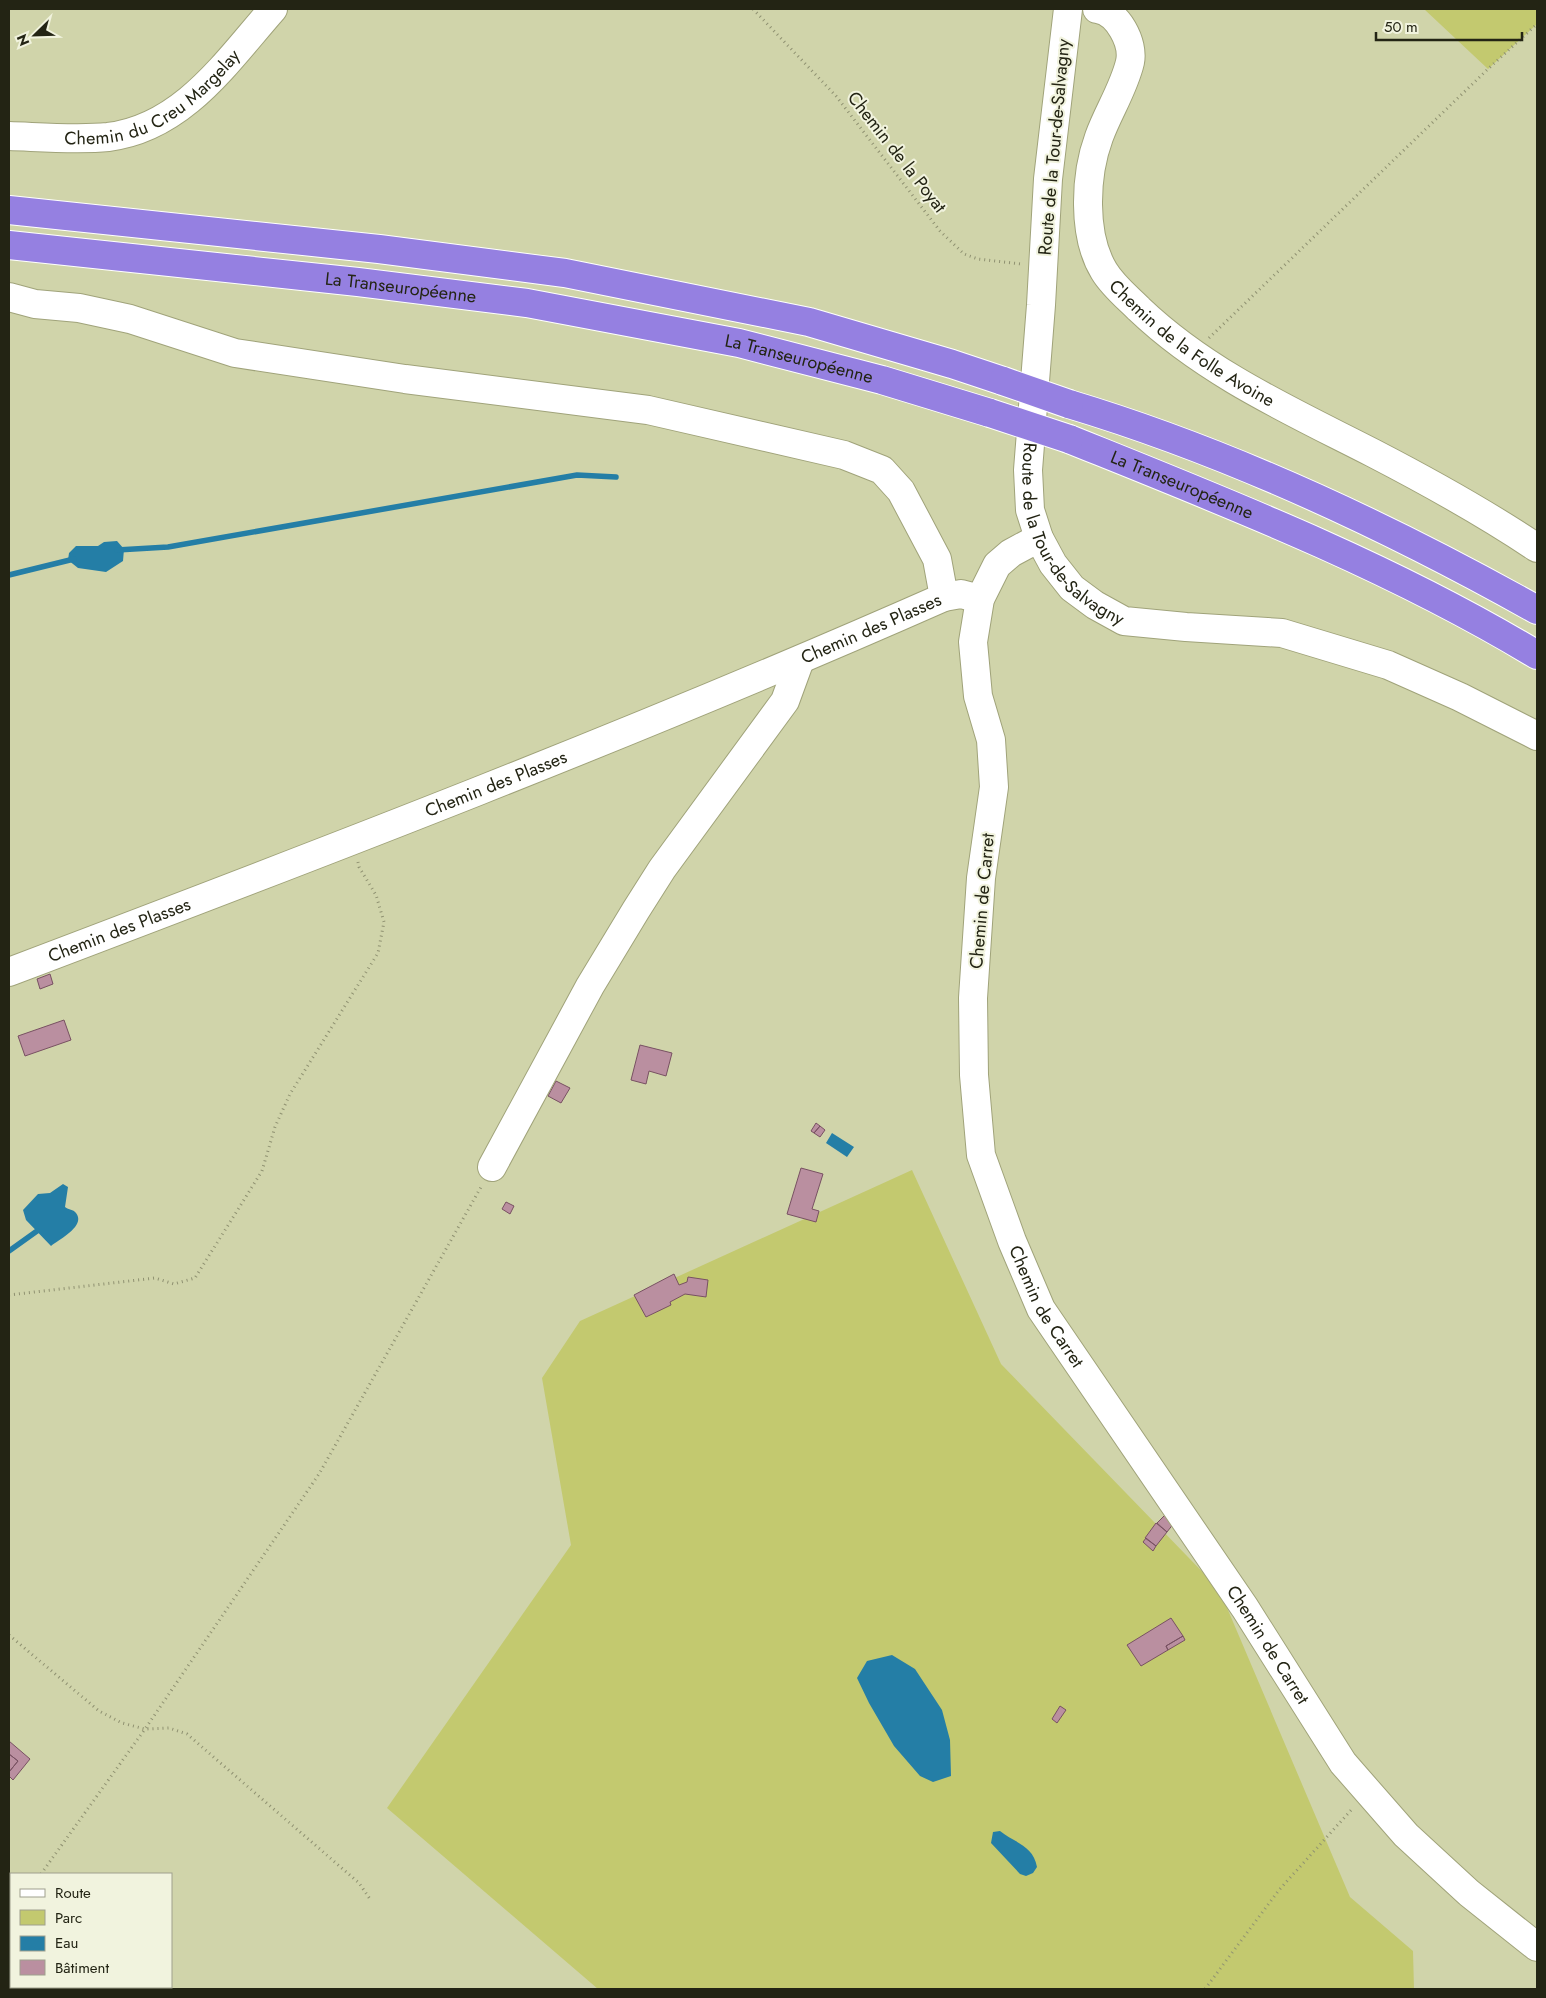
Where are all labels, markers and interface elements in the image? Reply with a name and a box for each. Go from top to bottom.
north arrow [10,10,60,60]
scale bar [1376,10,1522,42]
text: 50 m [1384,16,1418,38]
text: N [12,31,34,49]
street label: Route de la Tour-de-Salvagny [1032,38,1076,256]
street label: Chemin du Creu Margelay [64,43,246,151]
street label: Chemin de la Poyat [841,86,953,219]
street label: La Transeuropéenne [324,266,478,310]
street label: Chemin de la Folle Avoine [1103,274,1279,413]
street label: La Transeuropéenne [723,328,876,390]
street label: Route de la Tour-de-Salvagny [1015,441,1129,632]
street label: La Transeuropéenne [1107,444,1257,526]
street label: Chemin des Plasses [797,587,945,670]
street label: Chemin des Plasses [421,744,571,824]
street label: Chemin de Carret [963,831,1001,970]
street label: Chemin des Plasses [44,891,194,969]
street label: Chemin de Carret [1002,1241,1091,1373]
street label: Chemin de Carret [1220,1580,1316,1710]
legend [10,1873,172,1988]
text: Route [55,1882,91,1904]
text: Parc [55,1907,82,1929]
text: Eau [55,1932,78,1954]
text: Bâtiment [55,1957,109,1979]

